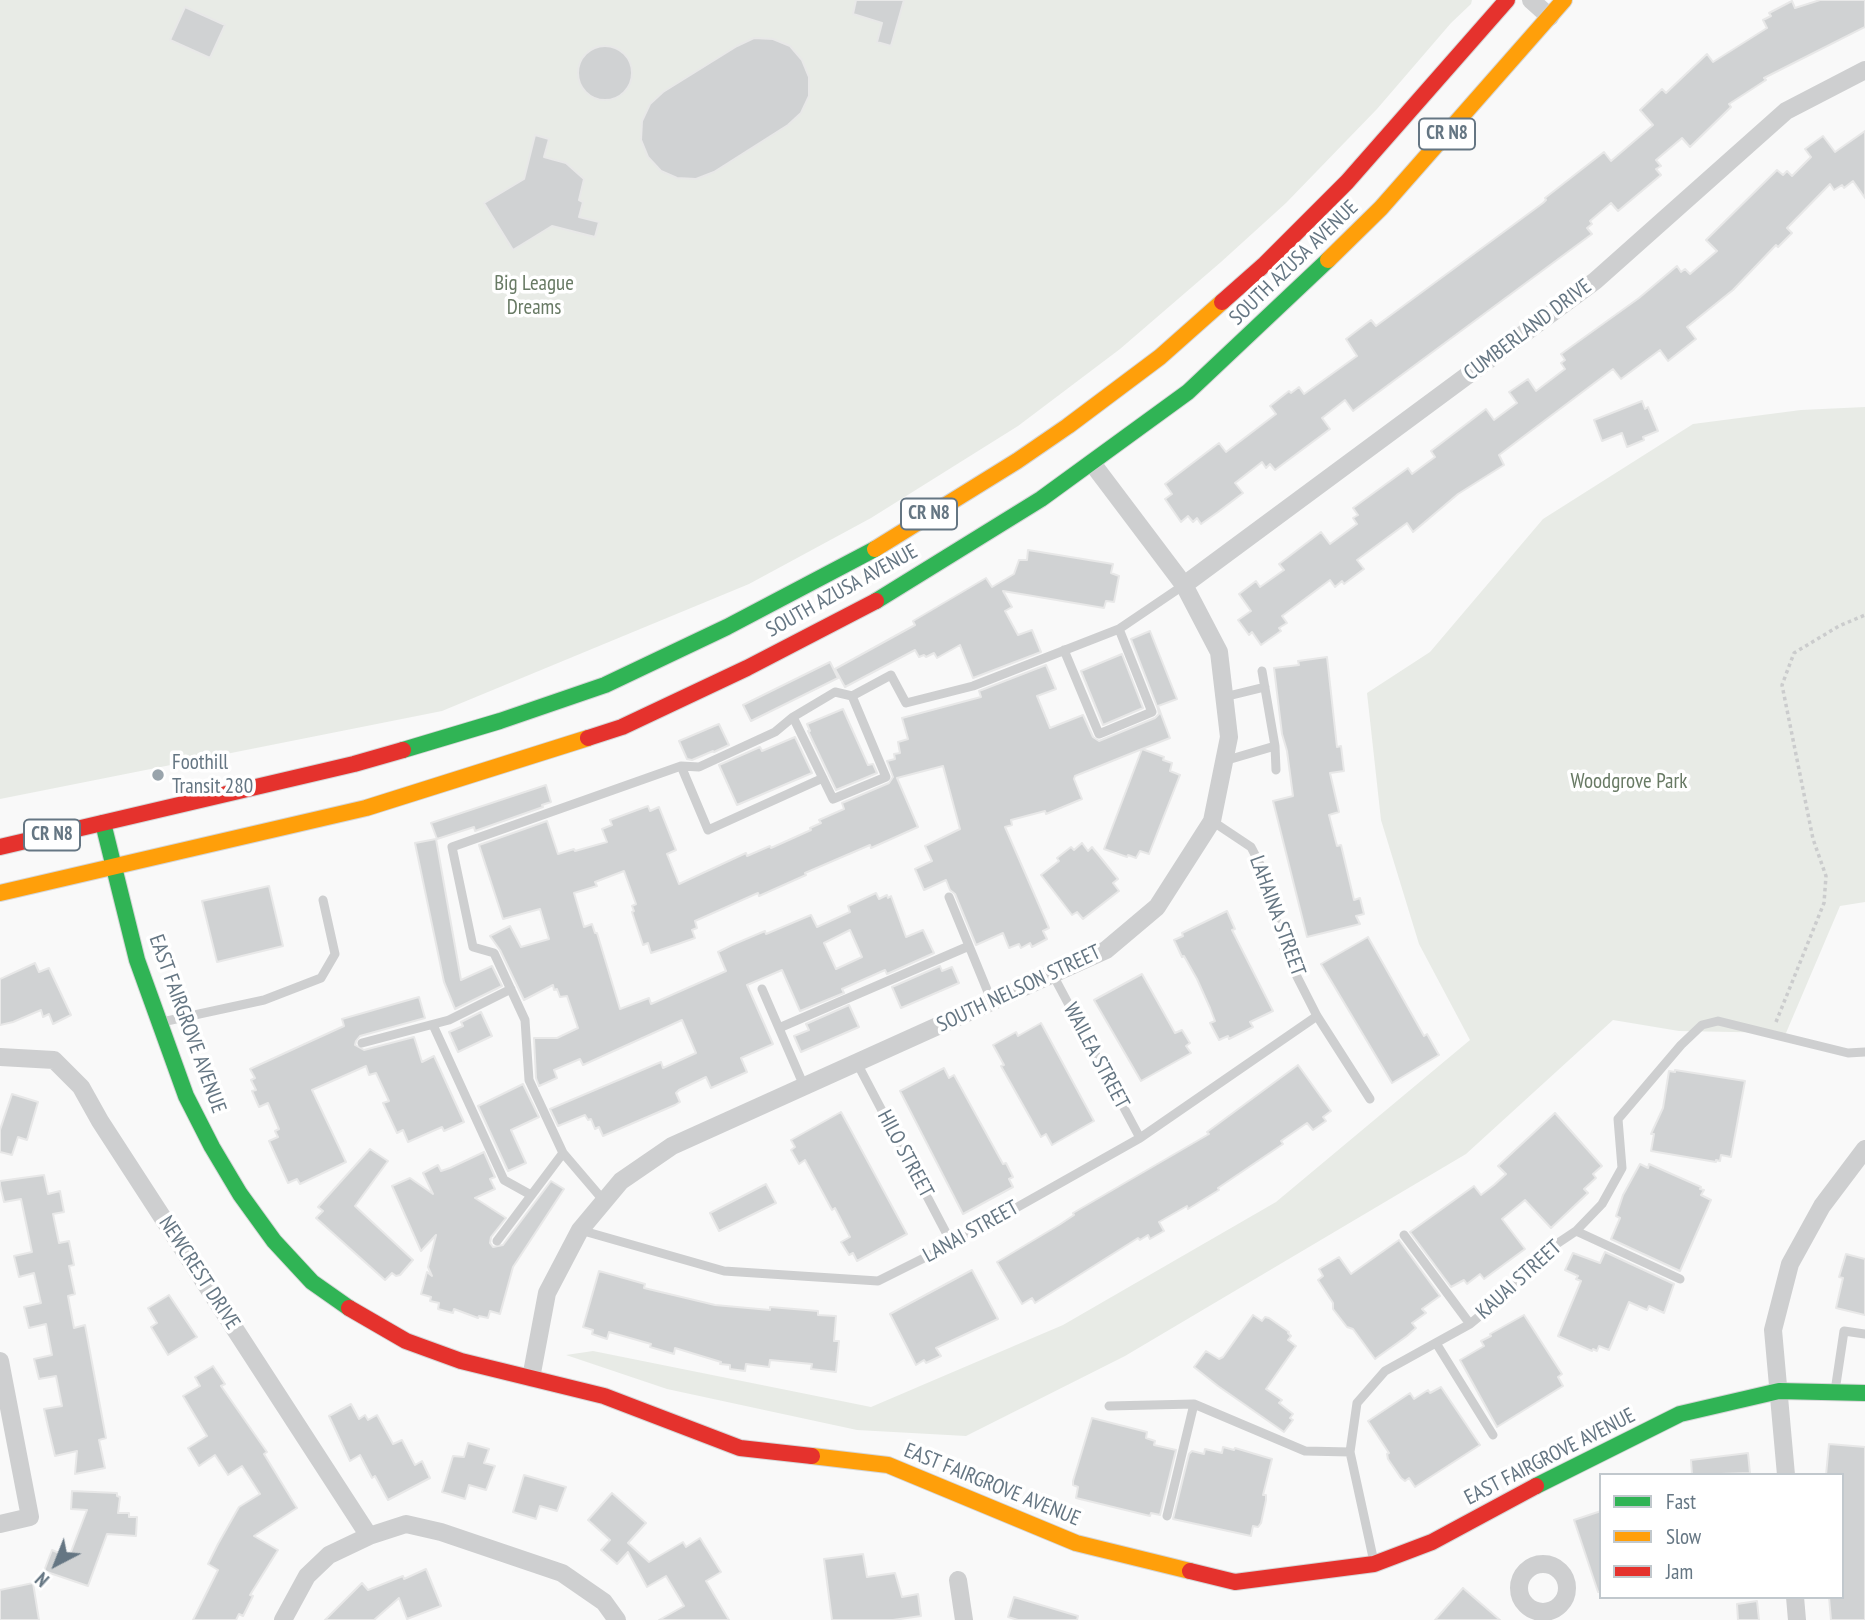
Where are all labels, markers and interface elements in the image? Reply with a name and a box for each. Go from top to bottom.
road number: CR N8 [1419,118,1475,150]
street label: SOUTH AZUSA AVENUE [1225,195,1363,331]
park label: Big League Dreams [494,271,574,321]
street label: CUMBERLAND DRIVE [1459,274,1597,386]
road number: CR N8 [901,499,957,530]
street label: SOUTH AZUSA AVENUE [762,539,922,643]
place label: Foothill Transit 280 [172,750,253,800]
marker: Foothill Transit 280 [150,767,166,783]
park label: Woodgrove Park [1571,769,1687,795]
road number: CR N8 [24,820,80,850]
street label: LAHAINA STREET [1244,852,1310,980]
street label: EAST FAIRGROVE AVENUE [143,931,231,1117]
street label: SOUTH NELSON STREET [933,940,1105,1038]
street label: WAILEA STREET [1058,999,1134,1113]
street label: HILO STREET [871,1106,939,1202]
street label: LANAI STREET [919,1195,1023,1269]
street label: NEWCREST DRIVE [153,1211,245,1335]
street label: KAUAI STREET [1471,1235,1567,1325]
street label: EAST FAIRGROVE AVENUE [1461,1403,1639,1511]
street label: EAST FAIRGROVE AVENUE [900,1438,1084,1532]
legend [1599,1473,1844,1599]
text: Fast [1666,1488,1696,1515]
text: Slow [1666,1523,1701,1550]
north arrow [21,1529,91,1599]
text: Jam [1666,1558,1693,1585]
text: N [30,1567,54,1592]

